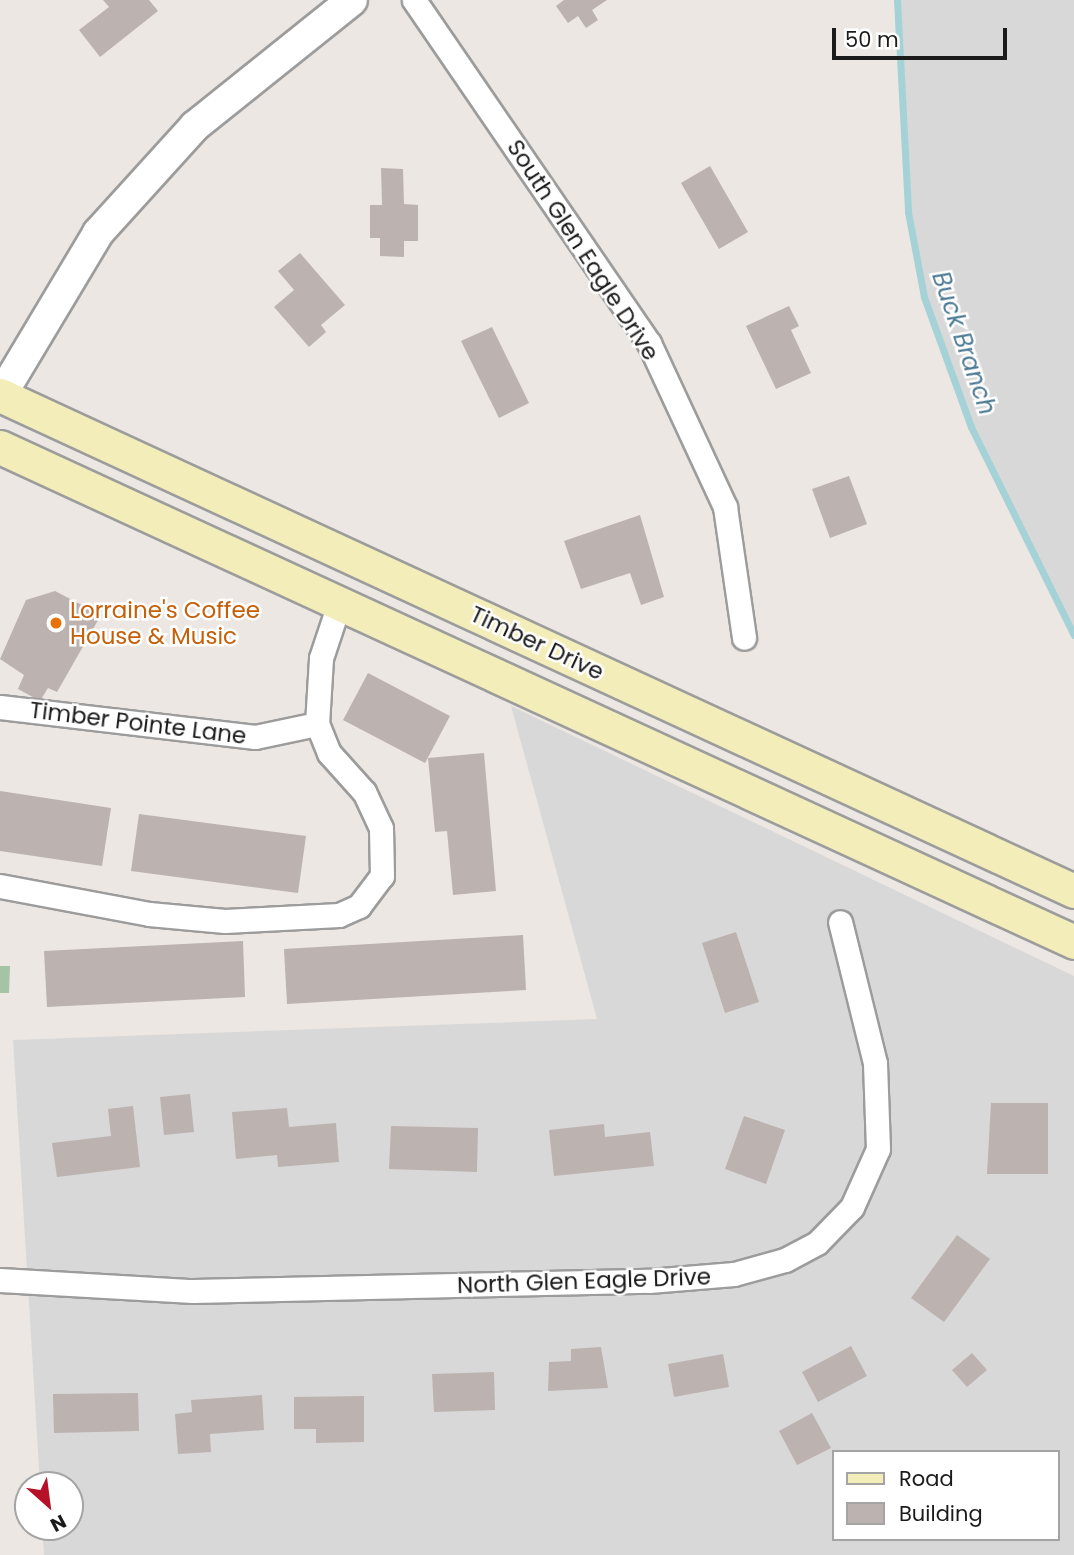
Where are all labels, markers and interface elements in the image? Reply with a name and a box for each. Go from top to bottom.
scale bar [836,14,1011,58]
text: 50 m [845,25,899,54]
street label: South Glen Eagle Drive [501,135,665,365]
water label: Buck Branch [926,268,1002,418]
place label: Lorraine's Coffee House & Music [70,596,260,650]
street label: Timber Drive [466,600,608,686]
marker: Lorraine's Coffee House & Music [48,615,64,631]
street label: Timber Pointe Lane [28,696,248,750]
street label: North Glen Eagle Drive [457,1263,711,1299]
legend [832,1450,1060,1541]
text: Road [899,1464,954,1493]
north arrow [14,1471,84,1541]
text: Building [899,1499,983,1528]
text: N [46,1508,71,1538]

